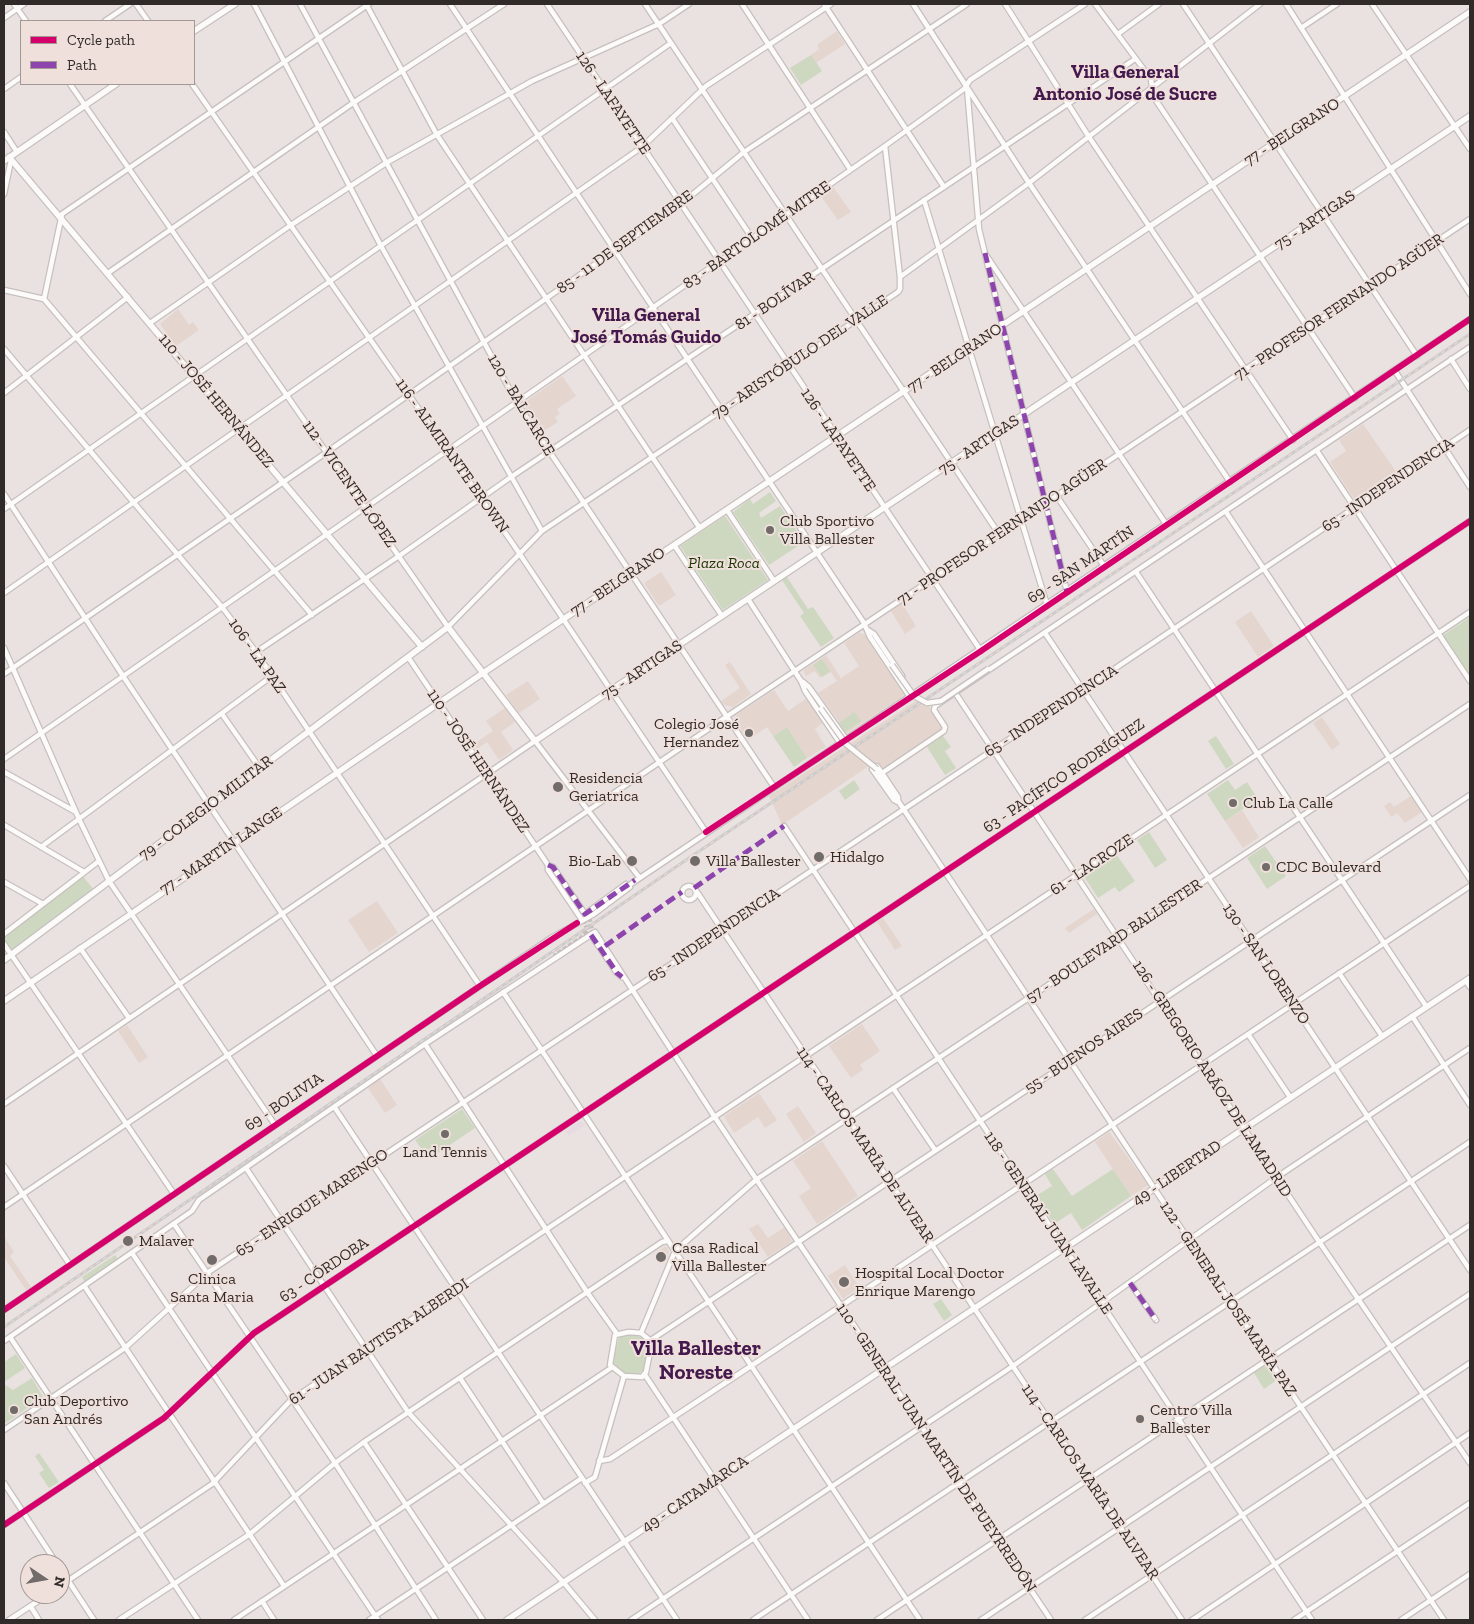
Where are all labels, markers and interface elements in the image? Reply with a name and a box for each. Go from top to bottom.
legend [20,20,195,85]
text: Cycle path [67,31,135,49]
street label: 126 - LAFAYETTE [571,48,655,158]
text: Path [67,56,97,74]
district label: Villa General Antonio José de Sucre [1033,62,1217,106]
street label: 77 - BELGRANO [1241,94,1343,170]
street label: 83 - BARTOLOMÉ MITRE [679,177,835,293]
street label: 85 - 11 DE SEPTIEMBRE [553,186,697,298]
street label: 75 - ARTIGAS [1271,186,1359,254]
street label: 71 - PROFESOR FERNANDO AGÜER [1230,229,1448,385]
street label: 81 - BOLÍVAR [731,267,819,335]
street label: 79 - ARISTÓBULO DEL VALLE [708,291,892,423]
district label: Villa General José Tomás Guido [571,305,721,349]
street label: 77 - BELGRANO [904,319,1006,397]
street label: 110 - JOSÉ HERNÁNDEZ [154,330,278,472]
street label: 120 - BALCARCE [483,351,559,459]
street label: 116 - ALMIRANTE BROWN [391,375,513,537]
street label: 126 - LAFAYETTE [796,385,880,495]
street label: 75 - ARTIGAS [935,411,1023,479]
street label: 112 - VICENTE LÓPEZ [298,417,400,551]
street label: 65 - INDEPENDENCIA [1318,434,1458,536]
street label: 71 - PROFESOR FERNANDO AGÜER [893,454,1111,610]
place label: Club Sportivo Villa Ballester [780,511,875,549]
street label: 69 - SAN MARTÍN [1024,522,1138,608]
marker: Club Sportivo Villa Ballester [764,524,776,536]
street label: 77 - BELGRANO [567,543,669,621]
park label: Plaza Roca [688,553,760,573]
street label: 106 - LA PAZ [224,615,290,697]
street label: 75 - ARTIGAS [598,636,686,704]
street label: 65 - INDEPENDENCIA [981,661,1121,761]
street label: 110 - JOSÉ HERNÁNDEZ [423,685,533,837]
place label: Colegio José Hernandez [654,714,739,752]
street label: 63 - PACÍFICO RODRÍGUEZ [980,715,1148,837]
marker: Colegio José Hernandez [743,727,755,739]
street label: 79 - COLEGIO MILITAR [135,751,277,865]
place label: Residencia Geriatrica [569,768,643,806]
marker: Residencia Geriatrica [551,780,565,794]
place label: Club La Calle [1243,793,1333,813]
marker: Club La Calle [1227,797,1239,809]
street label: 77 - MARTÍN LANGE [156,803,286,899]
street label: 61 - LACROZE [1047,830,1137,900]
place label: Hidalgo [830,847,884,867]
marker: Hidalgo [812,850,826,864]
place label: Bio-Lab [568,851,621,871]
place label: Villa Ballester [706,851,801,871]
marker: Bio-Lab [625,854,639,868]
marker: Villa Ballester [688,854,702,868]
place label: CDC Boulevard [1276,857,1381,877]
marker: CDC Boulevard [1260,861,1272,873]
street label: 57 - BOULEVARD BALLESTER [1022,875,1206,1007]
street label: 65 - INDEPENDENCIA [644,884,784,986]
street label: 130 - SAN LORENZO [1218,900,1314,1028]
street label: 126 - GREGORIO ARÁOZ DE LAMADRID [1128,957,1296,1201]
street label: 55 - BUENOS AIRES [1021,1004,1147,1098]
street label: 114 - CARLOS MARÍA DE ALVEAR [792,1043,938,1247]
street label: 69 - BOLIVIA [241,1069,327,1135]
marker: Land Tennis [439,1128,451,1140]
street label: 118 - GENERAL JUAN LAVALLE [980,1128,1116,1318]
street label: 49 - LIBERTAD [1129,1136,1225,1210]
place label: Land Tennis [403,1142,487,1162]
street label: 65 - ENRIQUE MARENGO [232,1145,392,1261]
street label: 122 - GENERAL JOSÉ MARÍA PAZ [1155,1198,1301,1400]
place label: Malaver [139,1231,194,1251]
street label: 63 - CÓRDOBA [276,1233,372,1307]
marker: Malaver [121,1234,135,1248]
place label: Casa Radical Villa Ballester [672,1238,767,1276]
marker: Casa Radical Villa Ballester [654,1250,668,1264]
marker: Clinica Santa Maria [205,1253,219,1267]
place label: Hospital Local Doctor Enrique Marengo [855,1263,1004,1301]
place label: Clinica Santa Maria [170,1269,254,1307]
street label: 61 - JUAN BAUTISTA ALBERDI [285,1275,473,1409]
marker: Hospital Local Doctor Enrique Marengo [837,1275,851,1289]
street label: 110 - GENERAL JUAN MARTÍN DE PUEYRREDÓN [832,1300,1040,1596]
district label: Villa Ballester Noreste [631,1336,761,1386]
street label: 114 - CARLOS MARÍA DE ALVEAR [1017,1380,1163,1584]
place label: Club Deportivo San Andrés [24,1391,129,1429]
place label: Centro Villa Ballester [1150,1400,1232,1438]
marker: Club Deportivo San Andrés [8,1404,20,1416]
marker: Centro Villa Ballester [1134,1413,1146,1425]
street label: 49 - CATAMARCA [638,1451,752,1537]
north arrow [20,1554,70,1604]
text: N [50,1575,69,1589]

